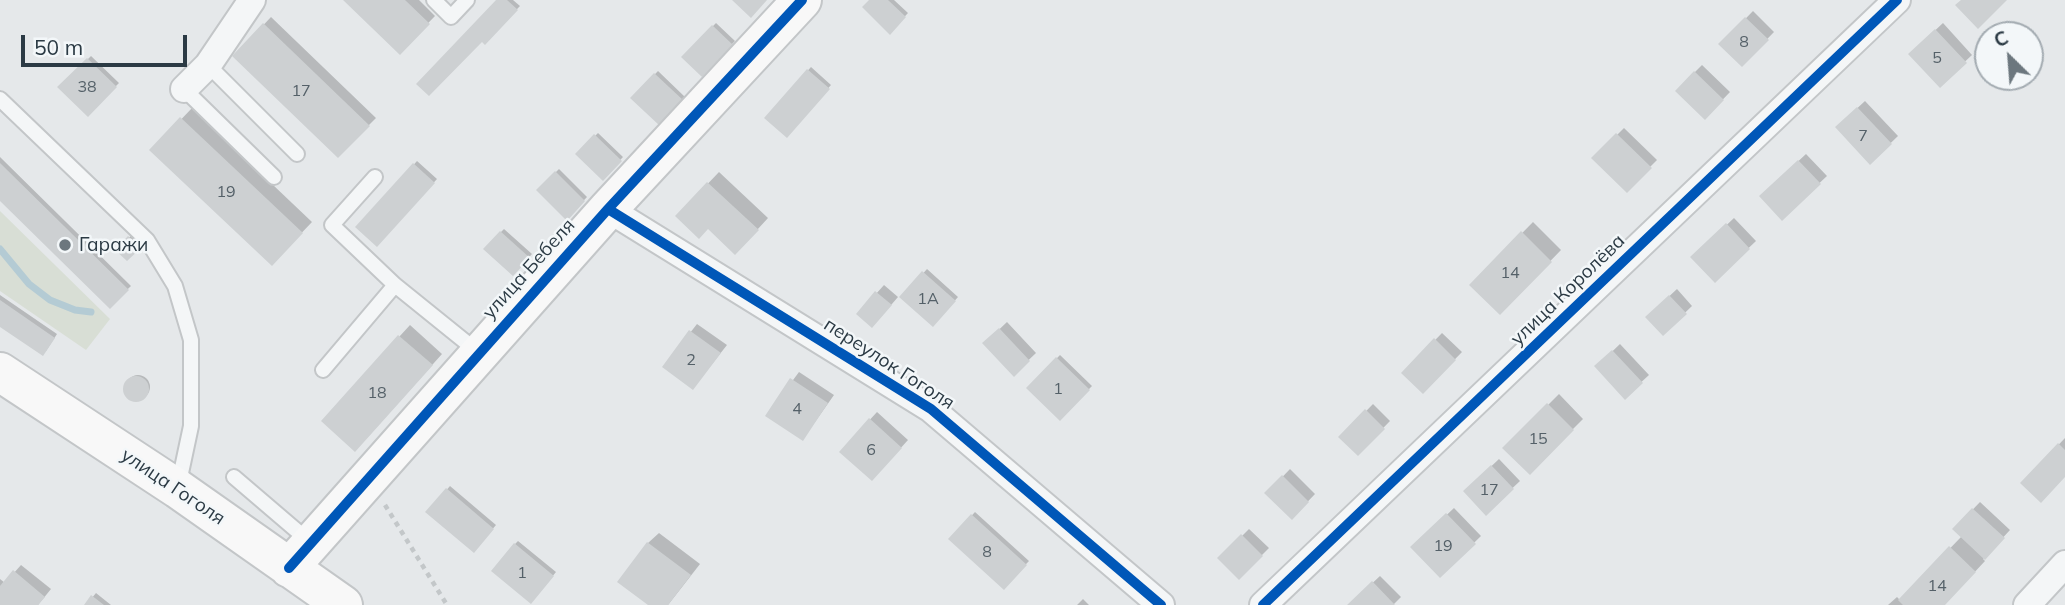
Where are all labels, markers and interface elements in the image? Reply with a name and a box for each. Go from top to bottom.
scale bar [24,21,191,65]
north arrow [1974,21,2044,91]
text: С [1990,25,2012,52]
house number: 8 [1739,32,1749,52]
text: 50 m [34,34,83,60]
house number: 5 [1932,48,1942,68]
house number: 38 [77,77,97,97]
house number: 17 [291,81,311,101]
house number: 7 [1858,126,1868,146]
house number: 19 [216,182,236,202]
street label: улица Бебеля [478,214,580,324]
street label: улица Королёва [1506,230,1630,350]
place label: Гаражи [79,234,148,256]
marker: Гаражи [57,237,73,253]
house number: 14 [1500,263,1520,283]
house number: 1А [917,289,939,309]
street label: переулок Гоголя [819,313,959,415]
house number: 2 [686,350,696,370]
house number: 1 [1053,379,1063,399]
house number: 18 [367,383,387,403]
house number: 4 [792,399,802,419]
house number: 15 [1528,429,1548,449]
house number: 6 [866,440,876,460]
street label: улица Гоголя [117,444,229,530]
house number: 17 [1479,480,1499,500]
house number: 19 [1433,536,1453,556]
house number: 8 [982,542,992,562]
house number: 1 [517,563,527,583]
house number: 14 [1927,576,1947,596]

